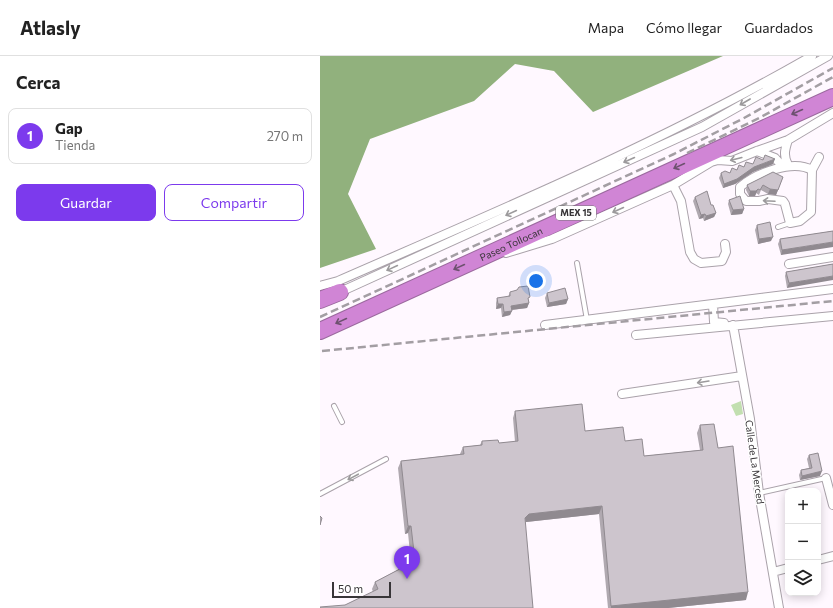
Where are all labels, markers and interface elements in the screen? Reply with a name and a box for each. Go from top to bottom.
text: Atlasly [20,16,81,39]
text: Mapa [588,19,624,36]
text: Cómo llegar [646,19,722,36]
text: Guardados [744,19,813,36]
text: Cerca [16,72,61,93]
one-way arrow [739,99,751,107]
one-way arrow [792,109,804,117]
text: Gap [55,119,83,137]
text: 1 [27,128,33,144]
text: 270 m [267,128,303,144]
text: Tienda [55,137,95,153]
one-way arrow [729,156,742,164]
one-way arrow [623,157,635,164]
one-way arrow [673,163,685,170]
button: Guardar [16,184,156,221]
button: Compartir [164,184,304,221]
one-way arrow [763,197,776,205]
road number: MEX 15 [556,206,596,220]
one-way arrow [613,206,625,214]
one-way arrow [505,210,517,218]
street label: Paseo Tollocan [478,224,544,263]
one-way arrow [453,264,465,271]
one-way arrow [387,265,399,272]
your location [526,271,546,291]
one-way arrow [335,318,347,325]
one-way arrow [697,378,710,386]
street label: Calle de La Merced [743,419,767,505]
one-way arrow [347,473,359,481]
map controls [785,488,821,596]
button: + [785,488,821,524]
button: − [785,524,821,560]
pin: 1 [394,546,420,579]
button: layers [785,560,821,596]
scale bar [332,580,391,599]
text: 50 m [338,582,363,595]

